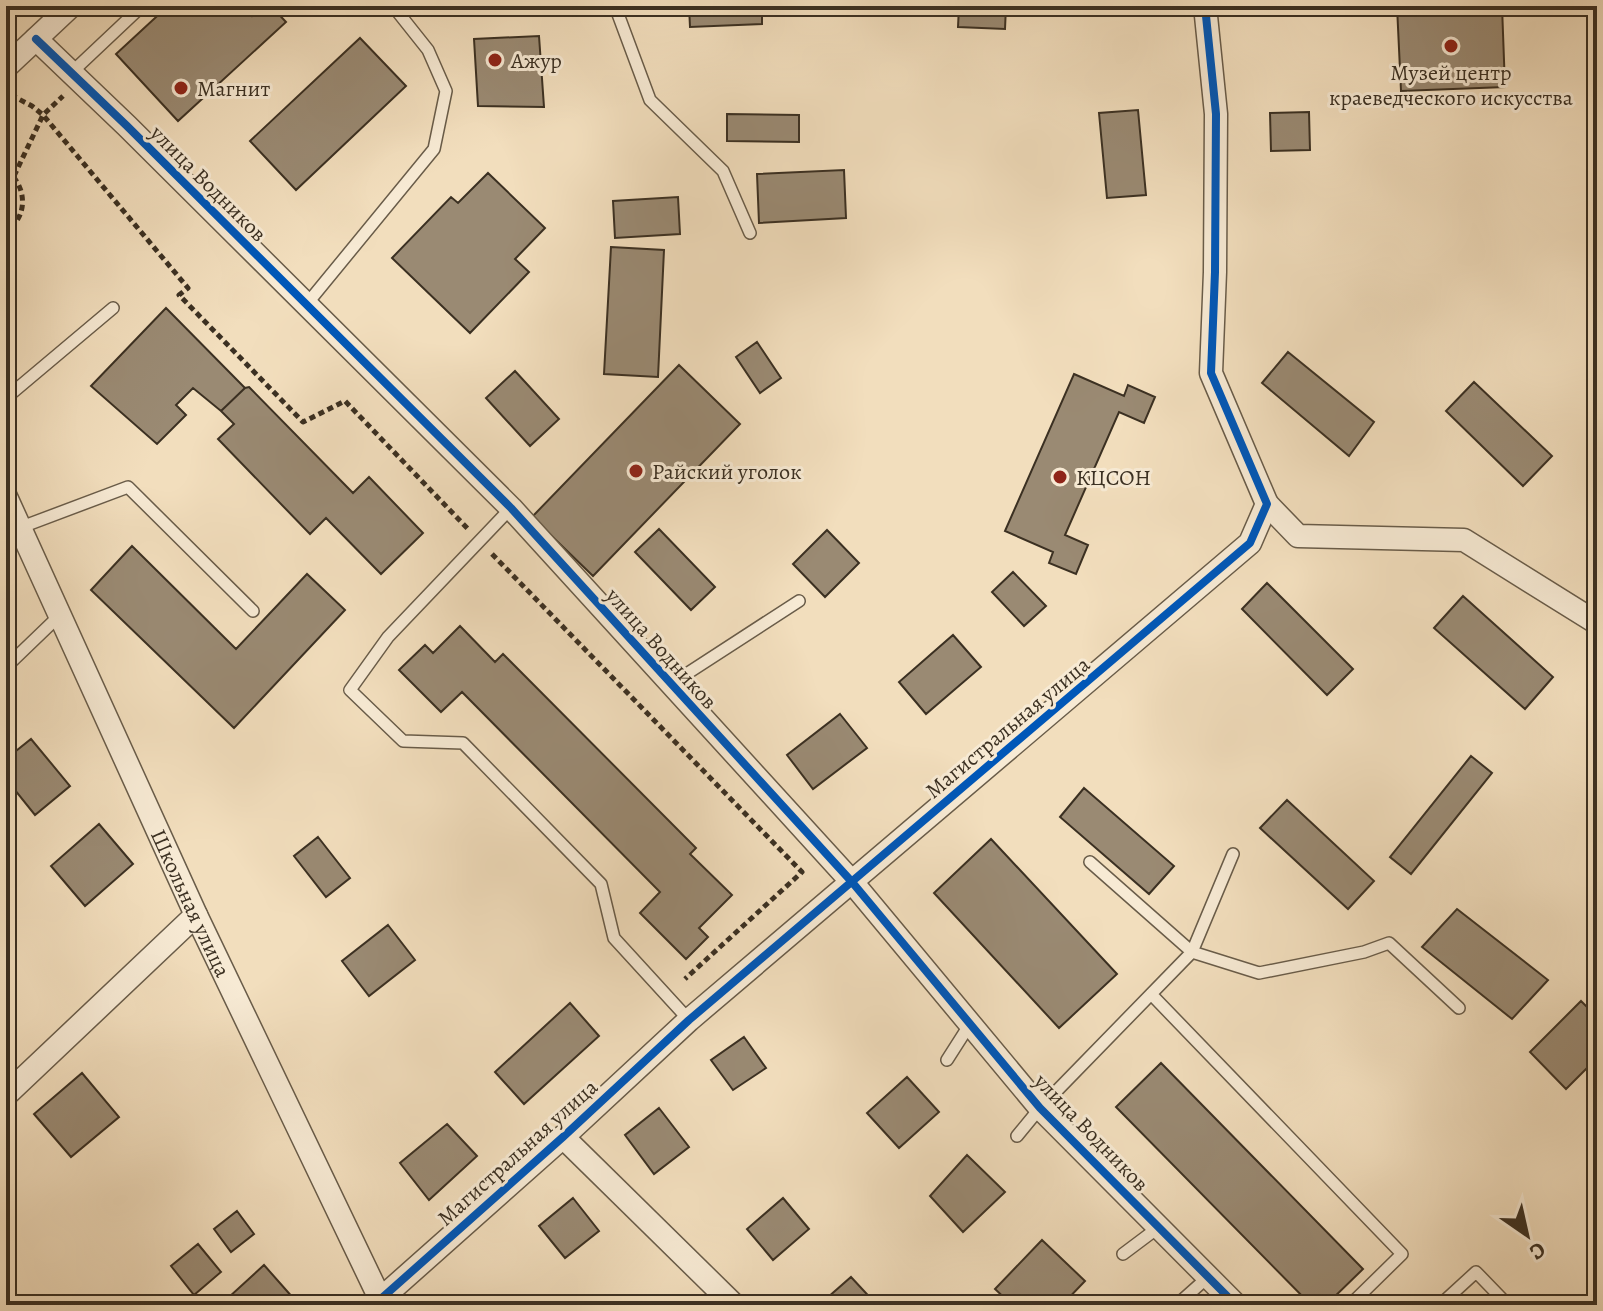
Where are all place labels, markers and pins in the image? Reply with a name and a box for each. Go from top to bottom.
marker: Музей центр краеведческого искусства [1442,37,1460,55]
place label: Ажур [510,46,562,76]
marker: Ажур [486,51,504,69]
place label: Музей центр краеведческого искусства [1329,58,1574,113]
place label: Магнит [197,74,270,104]
marker: Магнит [172,79,190,97]
place label: Райский уголок [652,457,802,487]
marker: Райский уголок [627,462,645,480]
place label: КЦСОН [1076,463,1151,493]
marker: КЦСОН [1051,468,1069,486]

